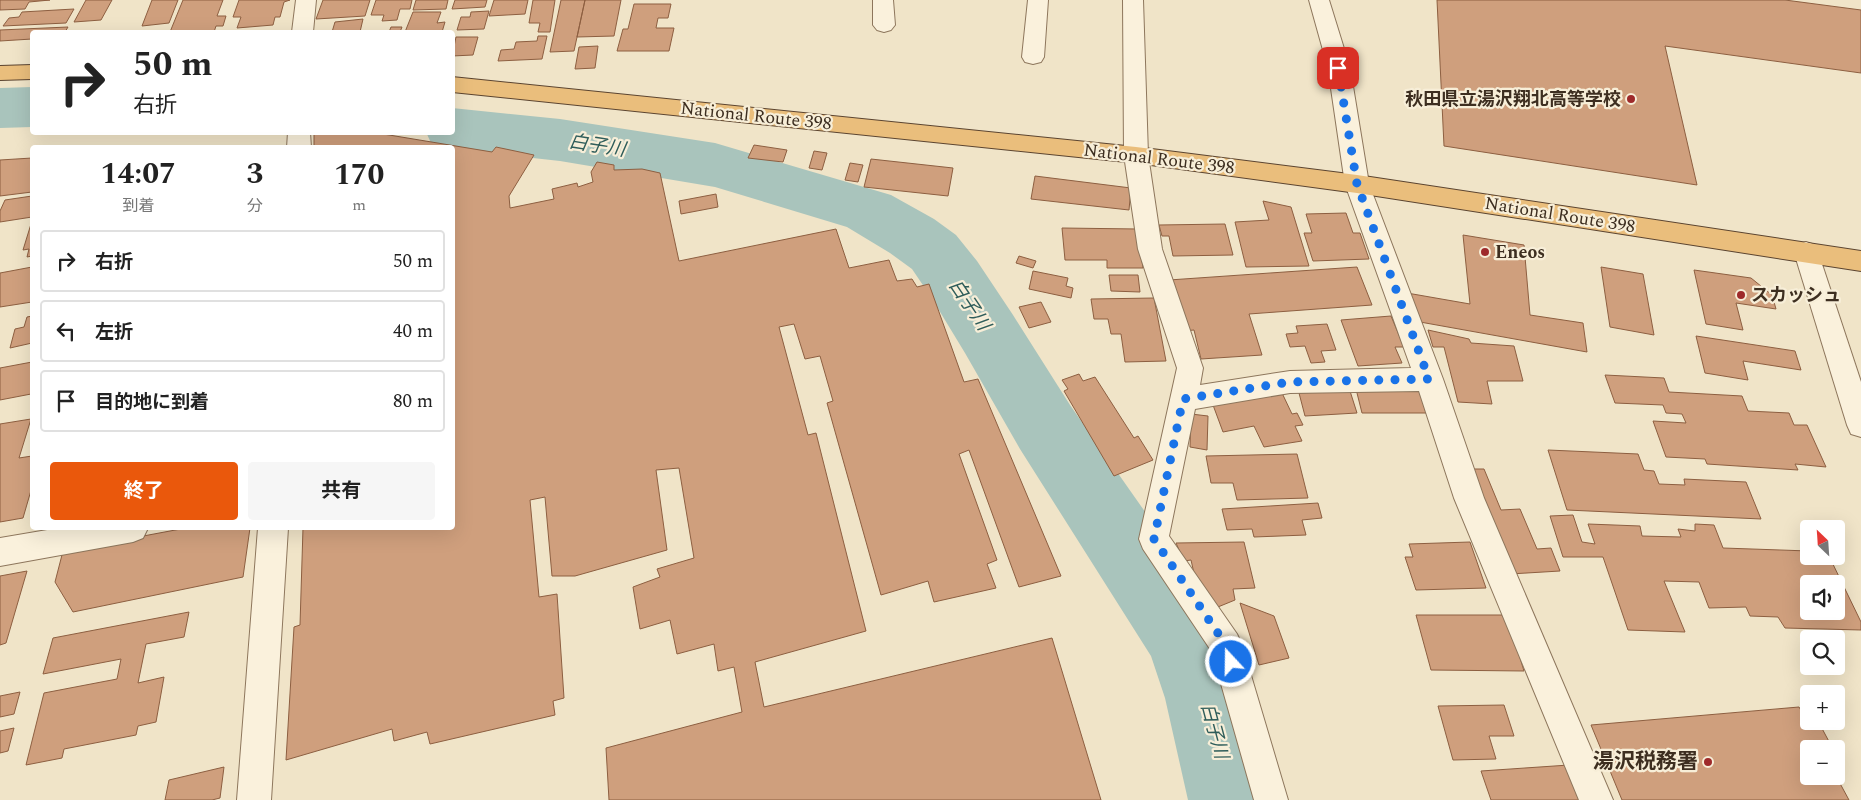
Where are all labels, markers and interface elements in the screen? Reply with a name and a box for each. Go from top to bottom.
text: 50 m [133,38,213,91]
pin [1317,47,1359,89]
icon: right [50,50,115,115]
icon: arrive [1324,54,1352,82]
place label: 秋田県立湯沢翔北高等学校 [1405,86,1621,113]
text: 右折 [133,89,177,122]
marker: 秋田県立湯沢翔北高等学校 [1625,93,1637,105]
street label: National Route 398 [679,95,833,137]
water label: 白子川 [567,127,629,165]
street label: National Route 398 [1082,136,1236,182]
text: 14:07 [101,151,176,197]
text: 3 [247,151,263,197]
text: 170 [334,152,384,198]
street label: National Route 398 [1483,190,1637,240]
text: m [352,193,366,217]
text: 到着 [122,194,154,218]
text: 分 [247,194,263,218]
place label: Eneos [1495,239,1545,266]
marker: Eneos [1479,246,1491,258]
icon: right [52,247,80,275]
text: 50 m [393,247,433,276]
text: 右折 [95,248,133,277]
water label: 白子川 [941,273,998,338]
place label: スカッシュ [1751,282,1841,309]
marker: スカッシュ [1735,289,1747,301]
icon: left [52,317,80,345]
text: 40 m [393,317,433,346]
text: 左折 [95,318,133,347]
icon: arrive [52,387,80,415]
text: 80 m [393,387,433,416]
text: 目的地に到着 [95,388,209,417]
button: 終了 [50,462,238,520]
button: 共有 [248,462,435,520]
north arrow [1800,520,1845,565]
map controls [1800,520,1845,785]
button: sound [1800,575,1845,620]
button: search [1800,630,1845,675]
position arrow [1204,635,1256,687]
button: + [1800,685,1845,730]
water label: 白子川 [1193,700,1236,764]
button: − [1800,740,1845,785]
place label: 湯沢税務署 [1593,746,1698,778]
marker: 湯沢税務署 [1702,756,1714,768]

